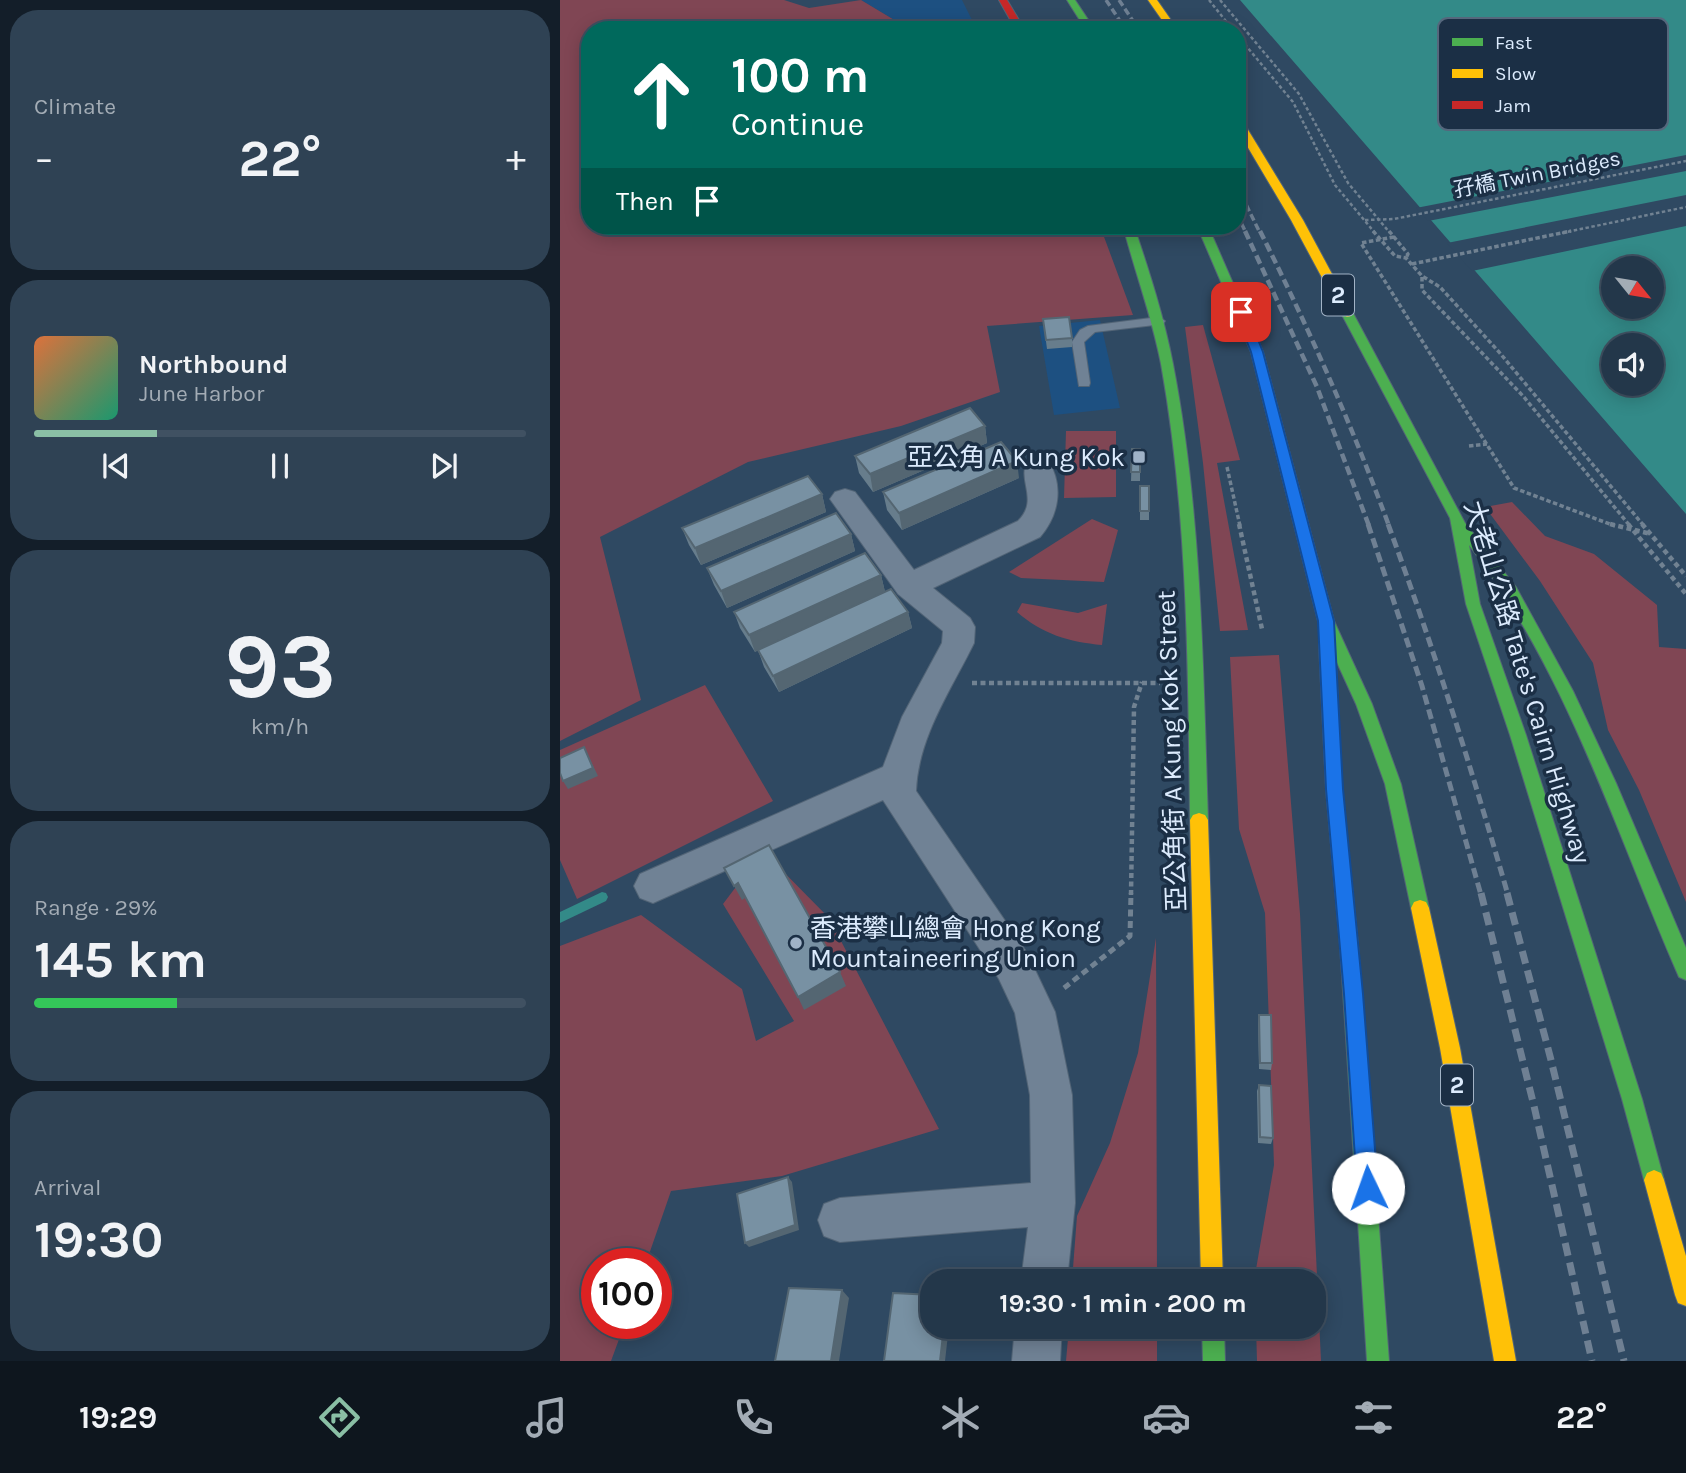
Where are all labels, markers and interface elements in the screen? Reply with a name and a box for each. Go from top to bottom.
legend [1438,18,1668,130]
text: Fast [1495,32,1532,54]
text: 100 m [731,47,869,104]
icon: ahead [616,49,707,140]
text: Slow [1495,63,1536,85]
text: Climate [34,93,116,120]
text: Jam [1495,95,1531,117]
text: Continue [731,106,864,143]
text: 22° [238,128,322,189]
text: − [34,136,54,181]
text: + [506,136,526,181]
street label: 孖橋 Twin Bridges [1452,146,1622,202]
icon: arrive [688,182,726,220]
text: Then [616,186,674,217]
north arrow [1601,256,1664,318]
map controls [1601,256,1664,396]
road number: 2 [1322,274,1354,316]
pin [1211,282,1271,342]
icon: arrive [1222,293,1260,331]
button: sound [1601,333,1664,396]
text: Northbound [139,349,288,380]
text: June Harbor [139,380,264,407]
place label: 亞公角 A Kung Kok [907,442,1125,473]
icon: previous [97,447,135,485]
icon: pause [261,447,299,485]
icon: next [425,447,463,485]
marker: 亞公角 A Kung Kok [1131,449,1147,465]
street label: 大老山公路 Tate's Cairn Highway [1457,497,1598,867]
street label: 亞公角街 A Kung Kok Street [1150,590,1193,912]
text: 93 [224,614,336,720]
text: km/h [251,713,309,740]
text: Range · 29% [34,894,158,921]
place label: 香港攀山總會 Hong Kong Mountaineering Union [810,913,1101,974]
text: 145 km [34,929,207,990]
marker: 香港攀山總會 Hong Kong Mountaineering Union [788,935,804,951]
road number: 2 [1441,1064,1473,1106]
position arrow [1331,1151,1405,1225]
text: Arrival [34,1174,101,1201]
text: 19:30 [34,1209,164,1270]
speed limit sign: 100 [581,1248,672,1339]
text: 19:30 · 1 min · 200 m [999,1288,1247,1319]
icon: directions [315,1393,364,1442]
icon: music [522,1393,571,1442]
icon: phone [729,1393,778,1442]
icon: climate [936,1393,985,1442]
icon: car [1142,1393,1191,1442]
icon: filters [1349,1393,1398,1442]
text: 19:29 [79,1399,157,1436]
text: 22° [1556,1399,1607,1436]

